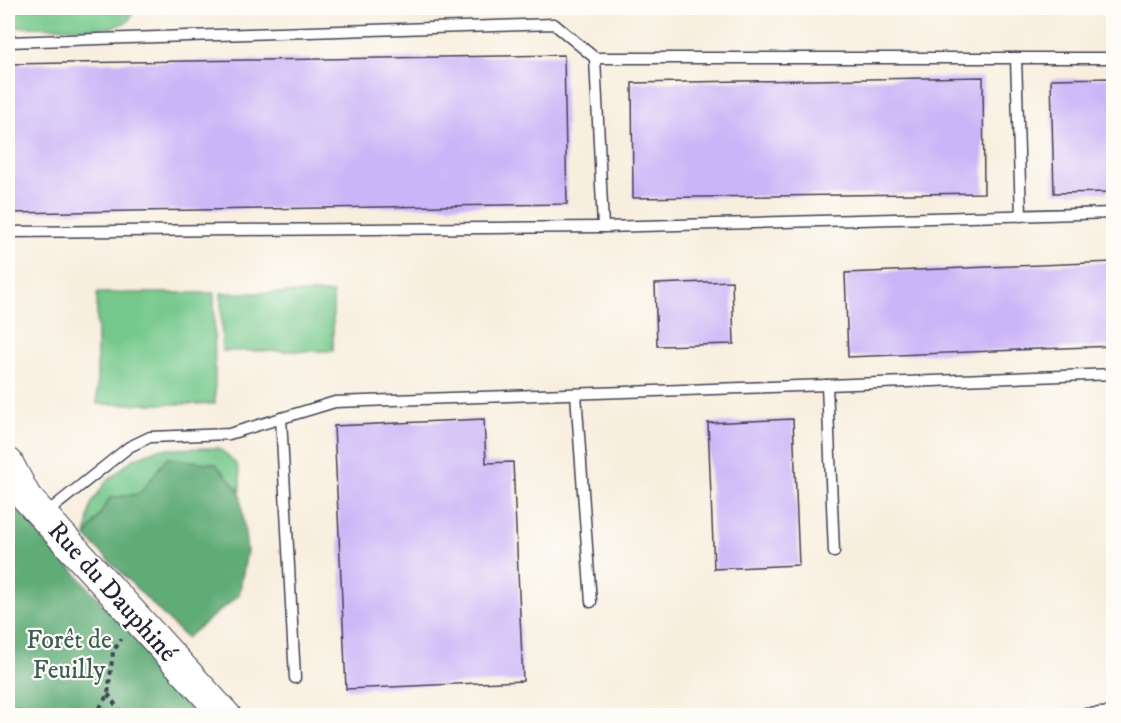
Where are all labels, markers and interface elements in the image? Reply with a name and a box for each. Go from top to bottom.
street label: Rue du Dauphiné [40,515,184,669]
park label: Forêt de Feuilly [26,624,112,687]

